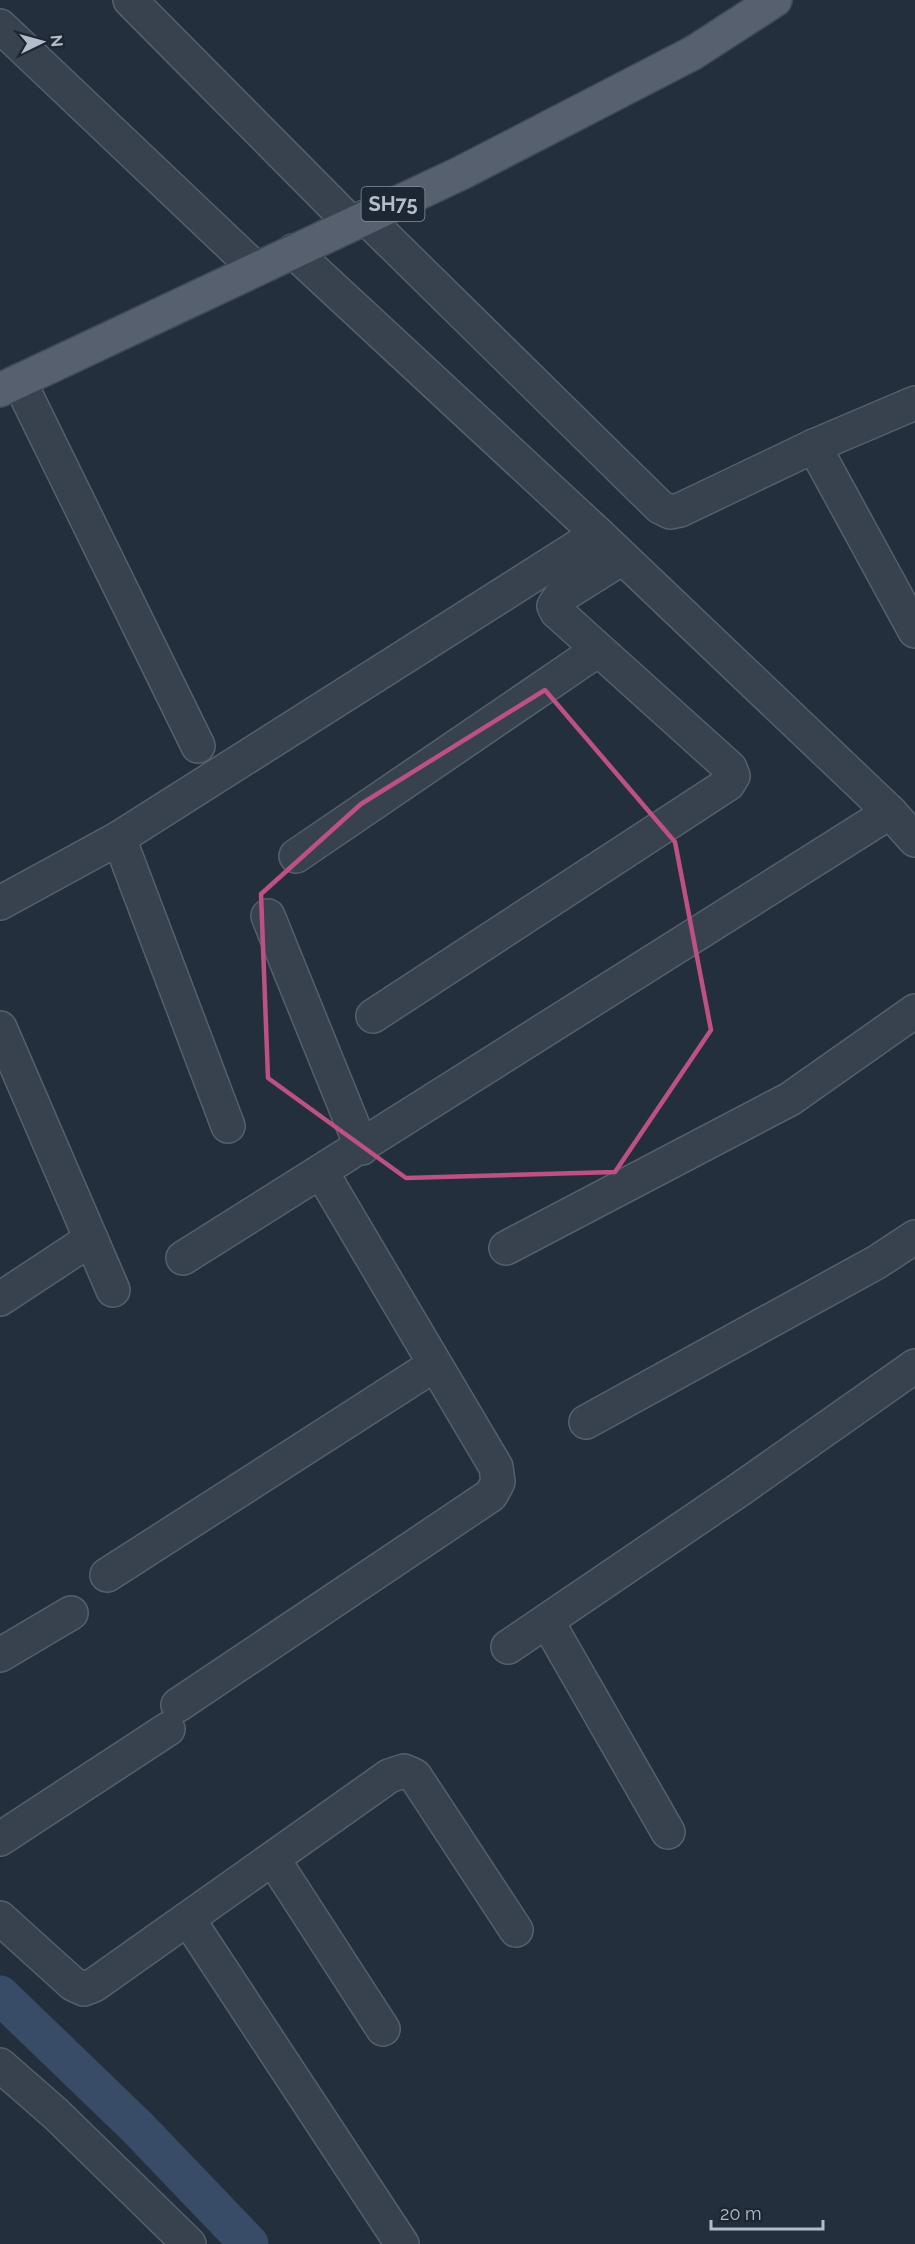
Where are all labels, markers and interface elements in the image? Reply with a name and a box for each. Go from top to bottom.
north arrow [12,12,72,72]
text: N [46,34,66,48]
road number: SH75 [362,187,424,221]
scale bar [711,2193,824,2231]
text: 20 m [720,2203,762,2224]

